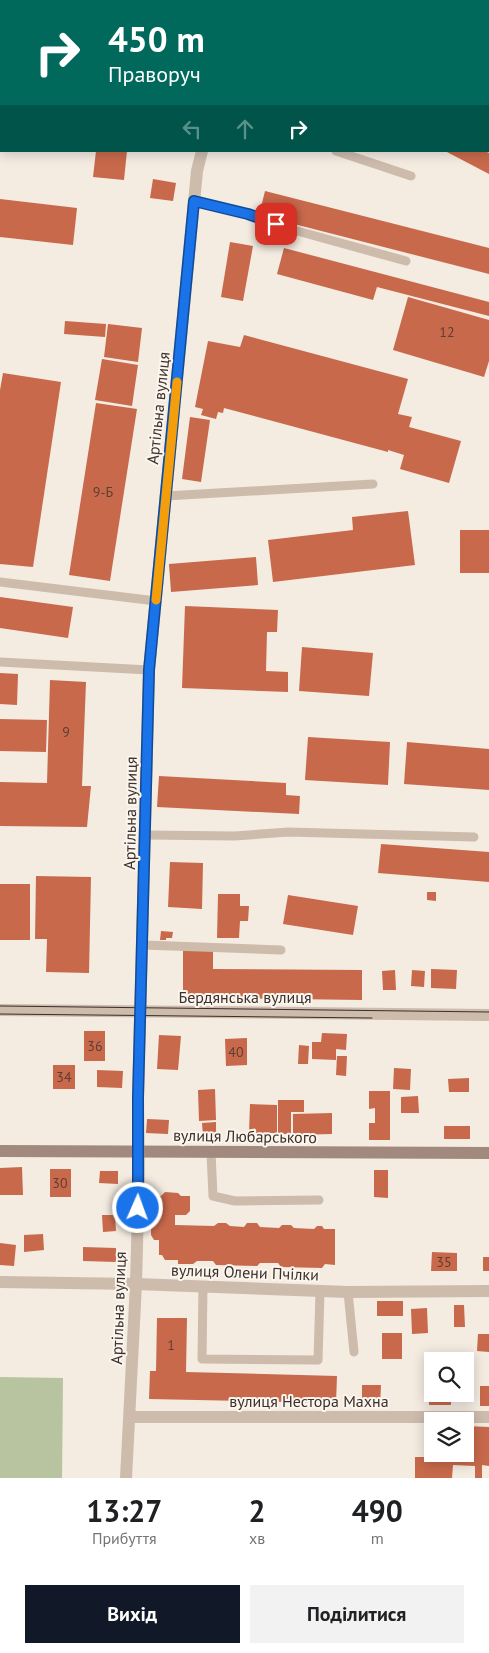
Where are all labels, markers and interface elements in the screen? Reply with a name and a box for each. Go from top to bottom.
text: 450 m [108,16,205,62]
icon: right [25,20,90,85]
text: Праворуч [108,60,201,88]
icon: left [178,115,206,143]
icon: ahead [231,115,259,143]
icon: right [284,115,312,143]
pin [255,203,297,245]
icon: arrive [262,210,290,238]
house number: 12 [439,323,455,341]
street label: Артільна вулиця [142,351,174,465]
house number: 9-Б [93,483,113,501]
house number: 9 [62,723,70,741]
street label: Артільна вулиця [119,756,141,870]
street label: Бердянська вулиця [178,987,312,1007]
house number: 36 [87,1037,103,1055]
house number: 40 [228,1043,244,1061]
house number: 34 [56,1068,72,1086]
street label: вулиця Любарського [173,1125,317,1147]
house number: 30 [52,1174,68,1192]
position arrow [111,1181,163,1233]
street label: Артільна вулиця [106,1251,130,1365]
house number: 35 [436,1253,452,1271]
street label: вулиця Олени Пчілки [171,1259,319,1285]
house number: 1 [167,1336,175,1354]
map controls [424,1352,474,1462]
button: search [424,1352,474,1402]
street label: вулиця Нестора Махна [229,1391,389,1411]
button: layers [424,1412,474,1462]
text: 13:27 [86,1491,162,1530]
text: 2 [249,1491,266,1530]
text: 490 [352,1491,403,1530]
text: Прибуття [92,1528,157,1548]
text: хв [249,1528,265,1548]
text: m [371,1528,384,1548]
button: Вихід [25,1585,240,1643]
button: Поділитися [250,1585,464,1643]

